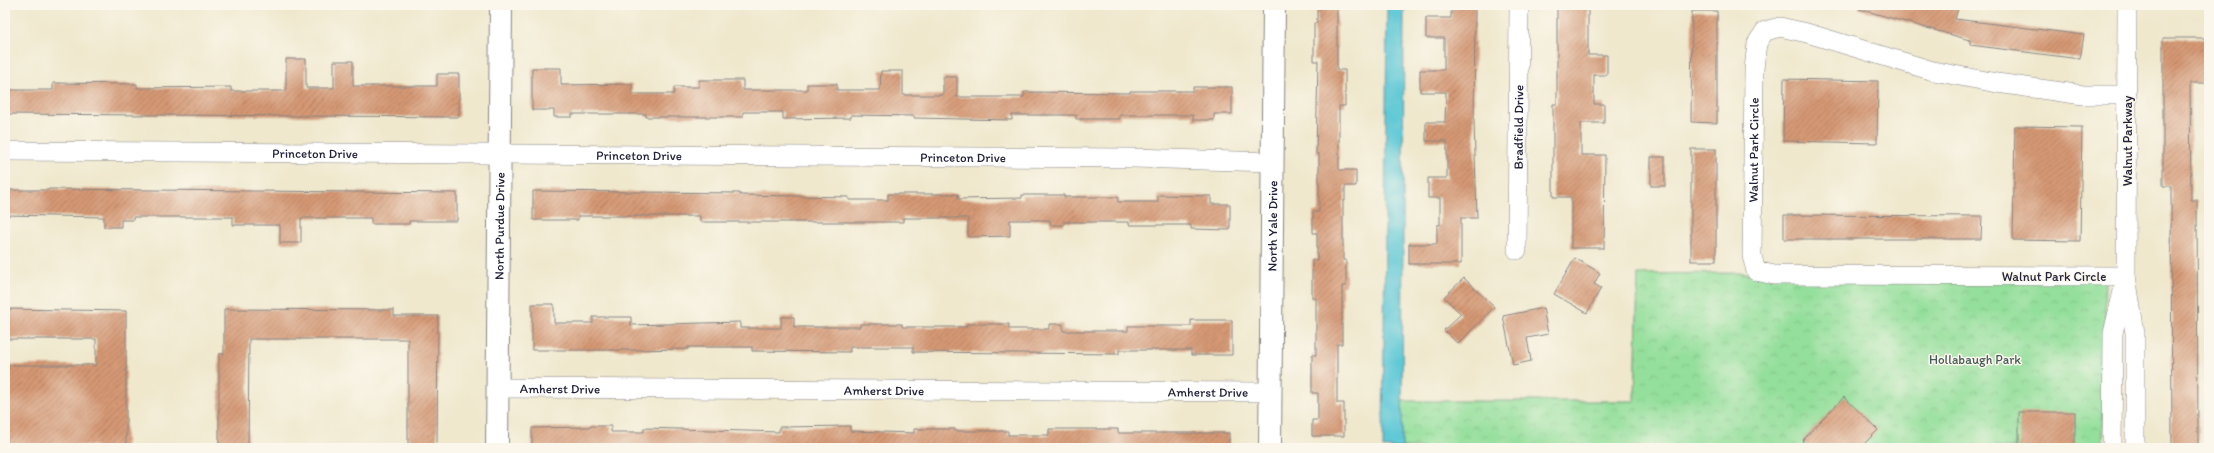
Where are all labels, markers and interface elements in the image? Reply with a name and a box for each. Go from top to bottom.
street label: Bradfield Drive [1510,85,1526,169]
street label: Walnut Parkway [2120,96,2135,186]
street label: Walnut Park Circle [1745,98,1761,202]
street label: Princeton Drive [272,145,358,161]
street label: Princeton Drive [596,147,682,163]
street label: Princeton Drive [920,149,1006,165]
street label: North Purdue Drive [491,172,507,280]
street label: North Yale Drive [1264,180,1280,272]
street label: Walnut Park Circle [2002,269,2106,284]
park label: Hollabaugh Park [1929,352,2021,367]
street label: Amherst Drive [520,381,600,396]
street label: Amherst Drive [844,382,924,398]
street label: Amherst Drive [1168,384,1248,399]

